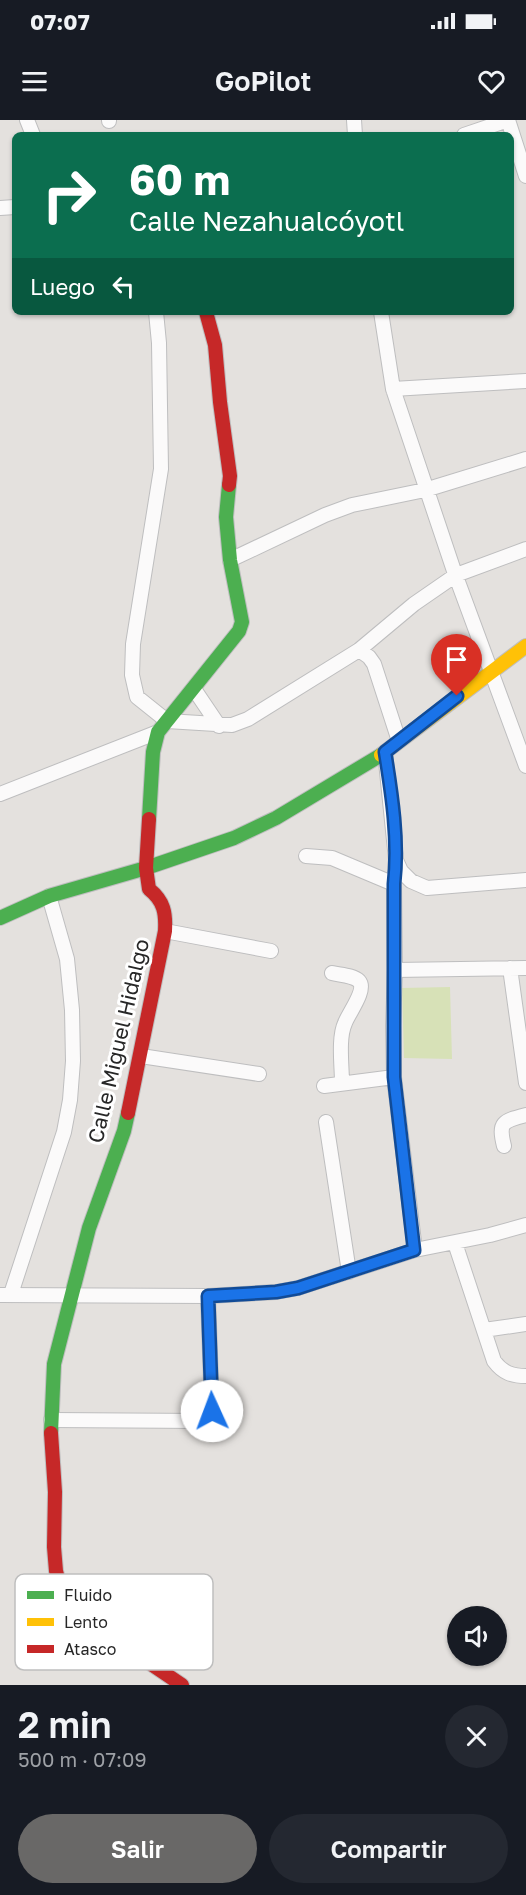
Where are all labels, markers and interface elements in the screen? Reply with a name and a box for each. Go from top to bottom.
text: 07:07 [30,8,90,35]
icon: menu [18,65,51,98]
text: GoPilot [215,65,311,97]
icon: heart [475,65,508,98]
text: 60 m [129,154,230,204]
icon: right [30,156,108,234]
text: Calle Nezahualcóyotl [129,205,404,237]
icon: left [107,270,140,303]
text: Luego [30,273,95,300]
pin [431,634,482,696]
icon: arrive [440,643,473,676]
street label: Calle Miguel Hidalgo [82,936,154,1145]
position arrow [180,1379,244,1443]
legend [15,1574,213,1670]
text: Fluido [64,1585,112,1605]
map controls [447,1606,507,1666]
button: sound [447,1606,507,1666]
text: Lento [64,1612,108,1632]
text: Atasco [64,1639,116,1659]
text: 2 min [18,1703,112,1746]
button: close [445,1705,508,1768]
text: 500 m · 07:09 [18,1747,147,1771]
button: Salir [18,1814,257,1883]
button: Compartir [269,1814,508,1883]

